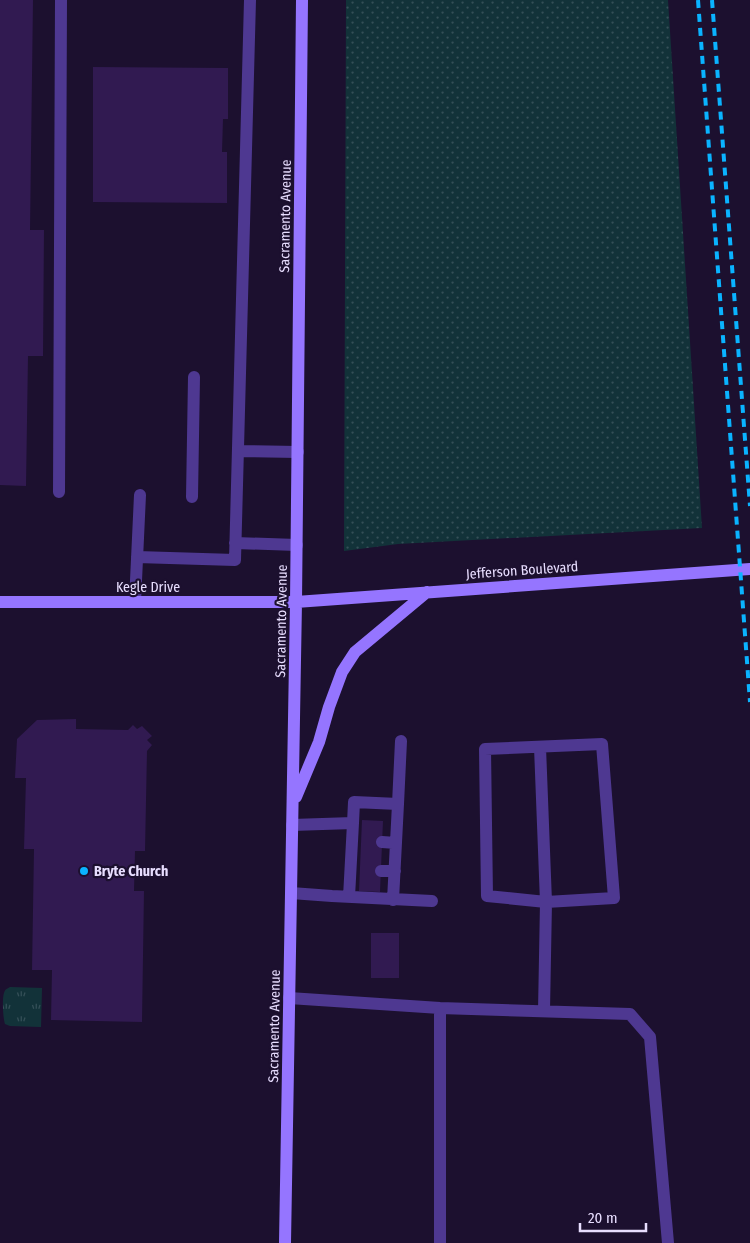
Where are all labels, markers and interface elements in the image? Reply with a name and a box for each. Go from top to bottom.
street label: Sacramento Avenue [276,159,295,273]
street label: Jefferson Boulevard [465,558,579,583]
street label: Sacramento Avenue [272,564,291,678]
street label: Kegle Drive [116,579,180,596]
place label: Bryte Church [94,863,168,880]
marker: Bryte Church [78,865,90,877]
street label: Sacramento Avenue [265,969,284,1083]
scale bar [580,1200,646,1232]
text: 20 m [588,1209,618,1227]

